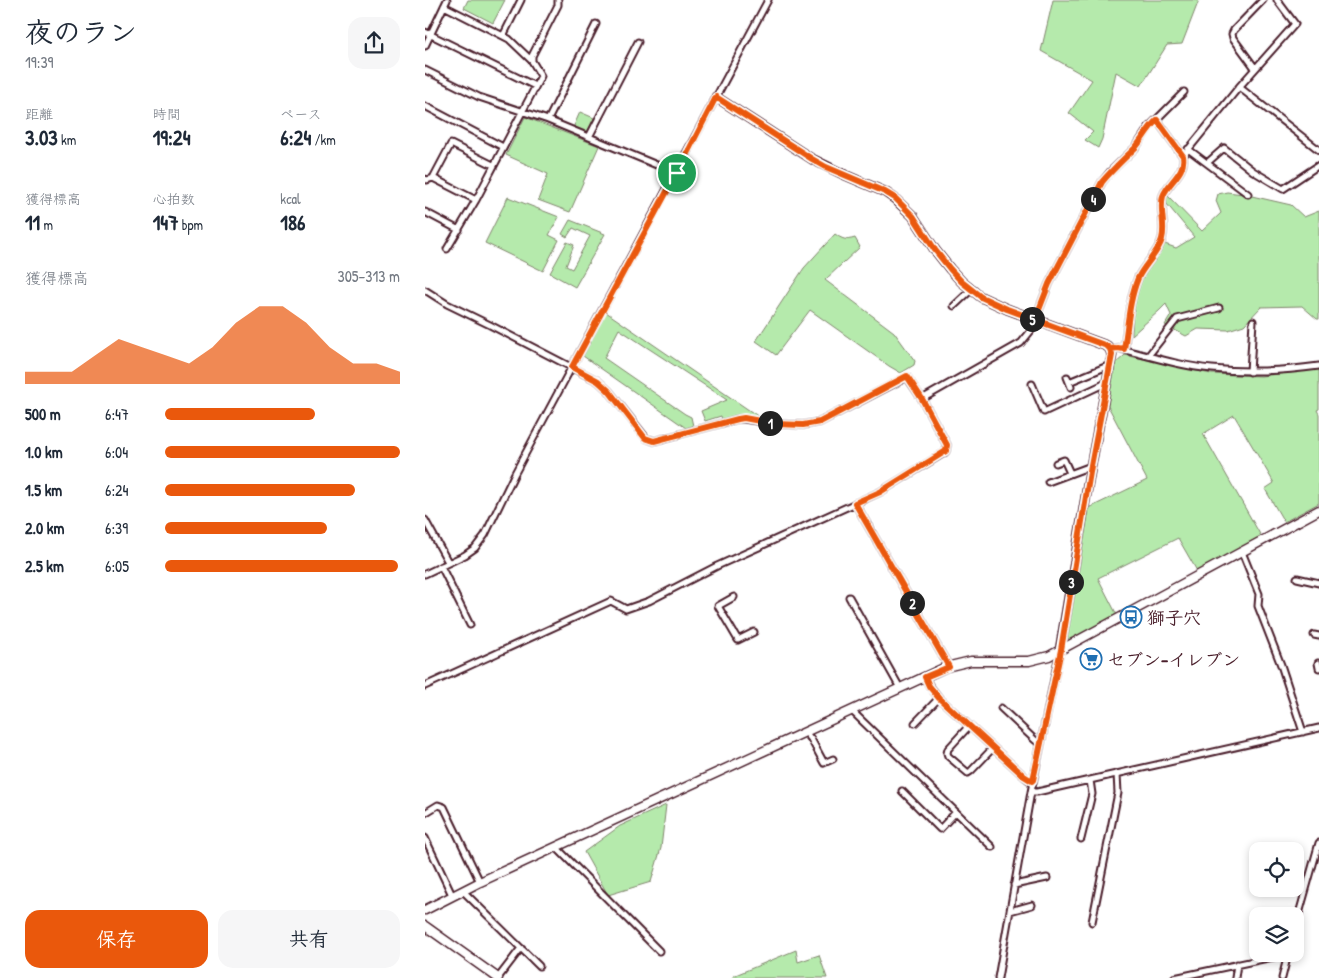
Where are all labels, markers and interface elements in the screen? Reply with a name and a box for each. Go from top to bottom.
text: 夜のラン [25,13,137,51]
button: share [348,17,400,69]
text: 19:39 [25,51,53,73]
text: 距離 [25,104,53,123]
text: 時間 [153,104,181,123]
text: ペース [280,104,322,123]
text: 3.03 [25,123,58,152]
text: 19:24 [153,123,191,152]
text: 6:24 [280,123,311,152]
text: km [58,130,76,149]
text: /km [311,130,336,149]
pin [656,152,698,194]
icon: arrive [663,159,691,187]
pin: 4 [1081,186,1105,212]
text: 獲得標高 [25,189,81,208]
text: 心拍数 [153,189,195,208]
text: kcal [280,189,301,208]
text: 4 [1091,190,1096,209]
text: 11 [25,208,40,237]
text: 147 [153,208,179,237]
text: 186 [280,208,305,237]
text: m [40,215,53,234]
text: bpm [179,215,203,234]
text: 305–313 m [337,265,400,287]
text: 獲得標高 [25,267,89,289]
pin: 5 [1019,306,1045,332]
text: 5 [1030,310,1035,329]
text: 500 m [25,403,61,425]
text: 6:47 [105,403,129,425]
pin: 1 [757,410,783,436]
text: 1 [768,414,773,433]
text: 1.0 km [25,441,63,463]
text: 6:04 [105,441,128,463]
text: 1.5 km [25,479,62,501]
text: 6:24 [105,479,129,501]
text: 2.0 km [25,517,64,539]
text: 6:39 [105,517,128,539]
text: 2.5 km [25,555,64,577]
text: 6:05 [105,555,129,577]
pin: 3 [1059,570,1083,594]
text: 3 [1068,573,1075,592]
pin: 2 [899,590,925,616]
text: 2 [909,594,916,613]
bus stop icon: 獅子穴 [1119,605,1143,629]
place label: 獅子穴 [1147,605,1201,630]
supermarket icon: セブン-イレブン [1079,647,1103,671]
place label: セブン-イレブン [1107,647,1240,672]
map controls [1249,842,1304,962]
button: locate [1249,842,1304,897]
button: layers [1249,907,1304,962]
button: 保存 [25,910,208,968]
button: 共有 [218,910,400,968]

